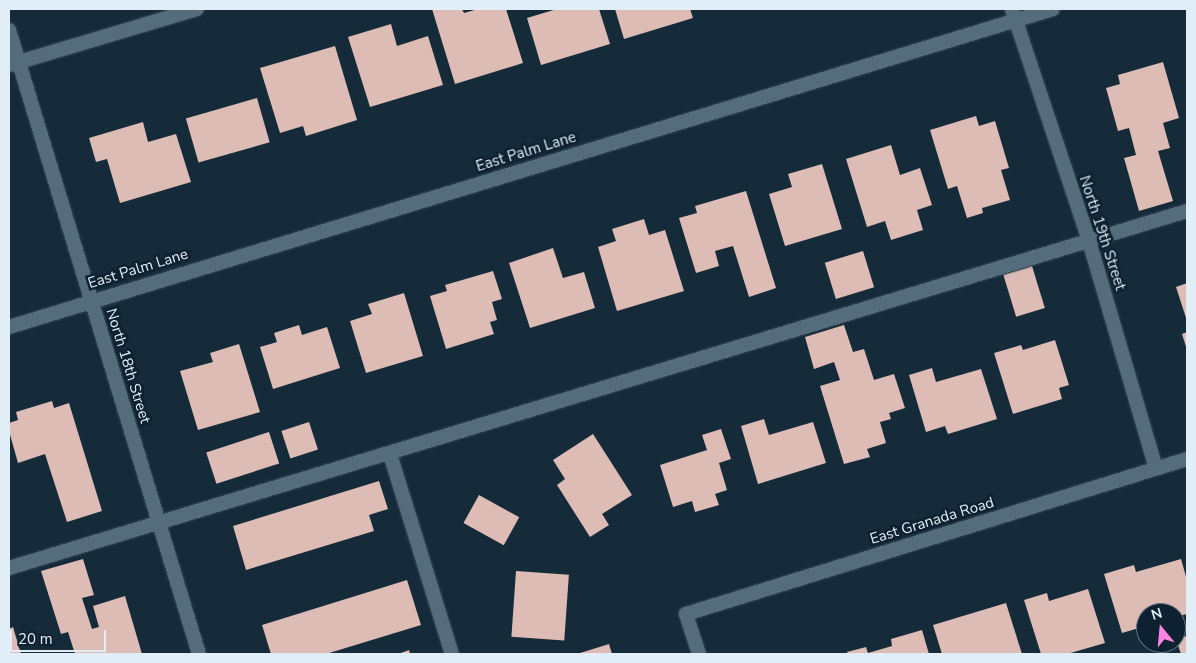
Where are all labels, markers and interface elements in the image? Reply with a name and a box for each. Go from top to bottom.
street label: East Palm Lane [474,128,578,176]
street label: North 19th Street [1075,173,1129,293]
street label: East Palm Lane [86,245,190,293]
street label: North 18th Street [102,306,154,426]
street label: East Granada Road [868,494,996,548]
north arrow [1136,603,1186,653]
text: N [1149,604,1165,625]
scale bar [12,620,109,652]
text: 20 m [18,629,53,649]

